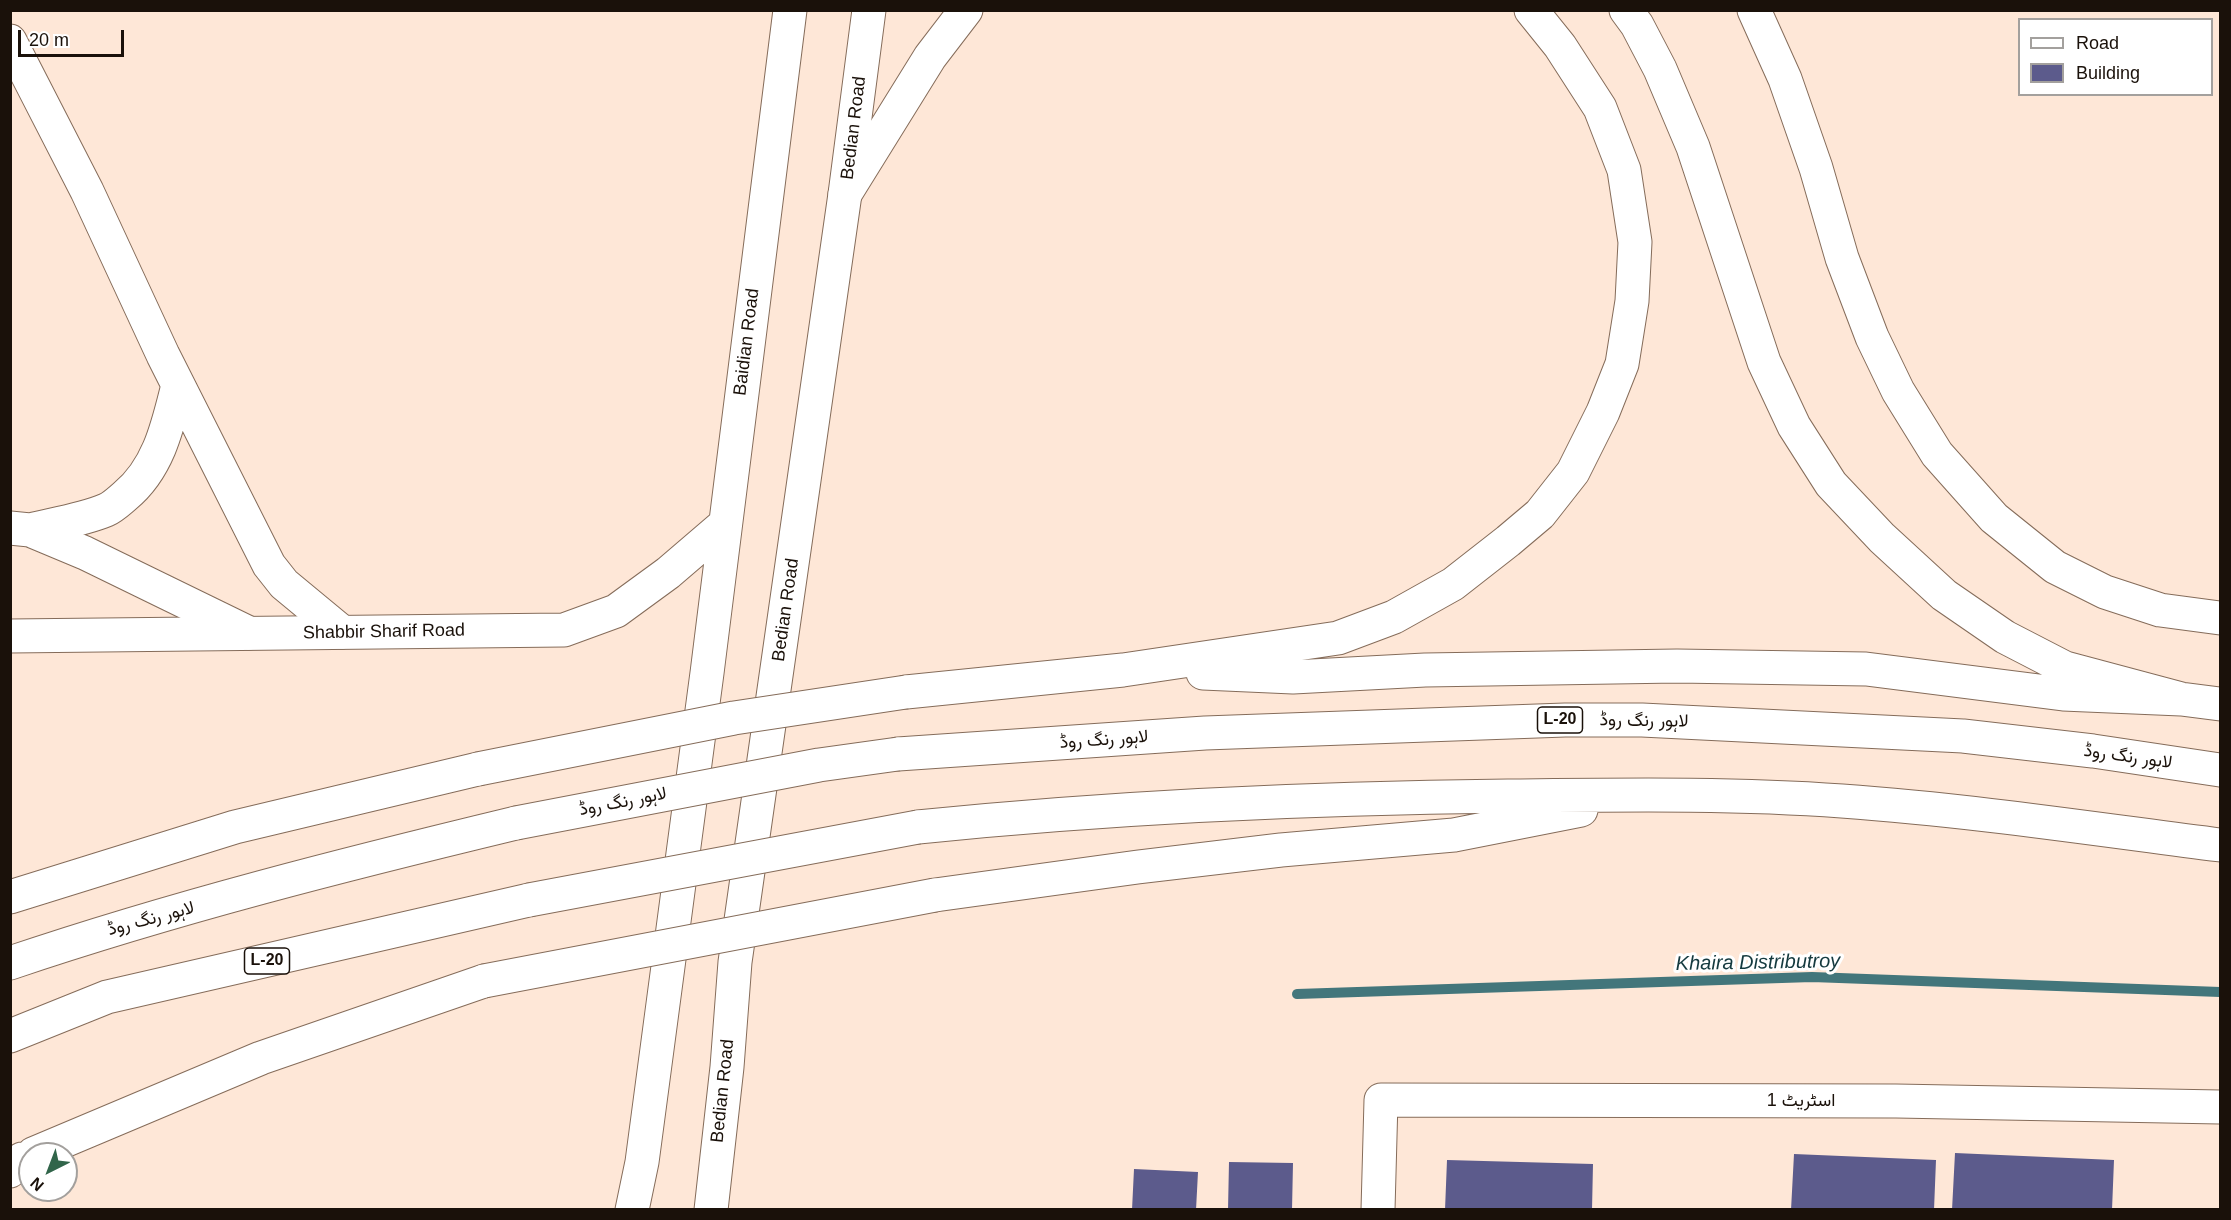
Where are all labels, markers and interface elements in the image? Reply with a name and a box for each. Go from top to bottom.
scale bar [21,18,128,56]
legend [2018,18,2213,96]
text: 20 m [29,30,69,50]
text: Road [2076,33,2119,53]
text: Building [2076,63,2140,83]
street label: Bedian Road [837,75,871,181]
street label: Baidian Road [730,287,764,397]
street label: Bedian Road [768,557,804,663]
street label: Shabbir Sharif Road [303,620,465,644]
road number: L-20 [1538,707,1582,733]
street label: لاہور رنگ روڈ [1599,709,1689,733]
street label: لاہور رنگ روڈ [1059,726,1149,754]
street label: لاہور رنگ روڈ [2082,740,2174,774]
street label: لاہور رنگ روڈ [577,783,669,821]
street label: لاہور رنگ روڈ [105,897,197,941]
road number: L-20 [244,948,290,974]
water label: Khaira Distributroy [1676,950,1840,976]
street label: Bedian Road [707,1038,739,1144]
street label: اسٹریٹ 1 [1767,1090,1835,1112]
north arrow [18,1142,78,1202]
text: N [27,1174,47,1194]

